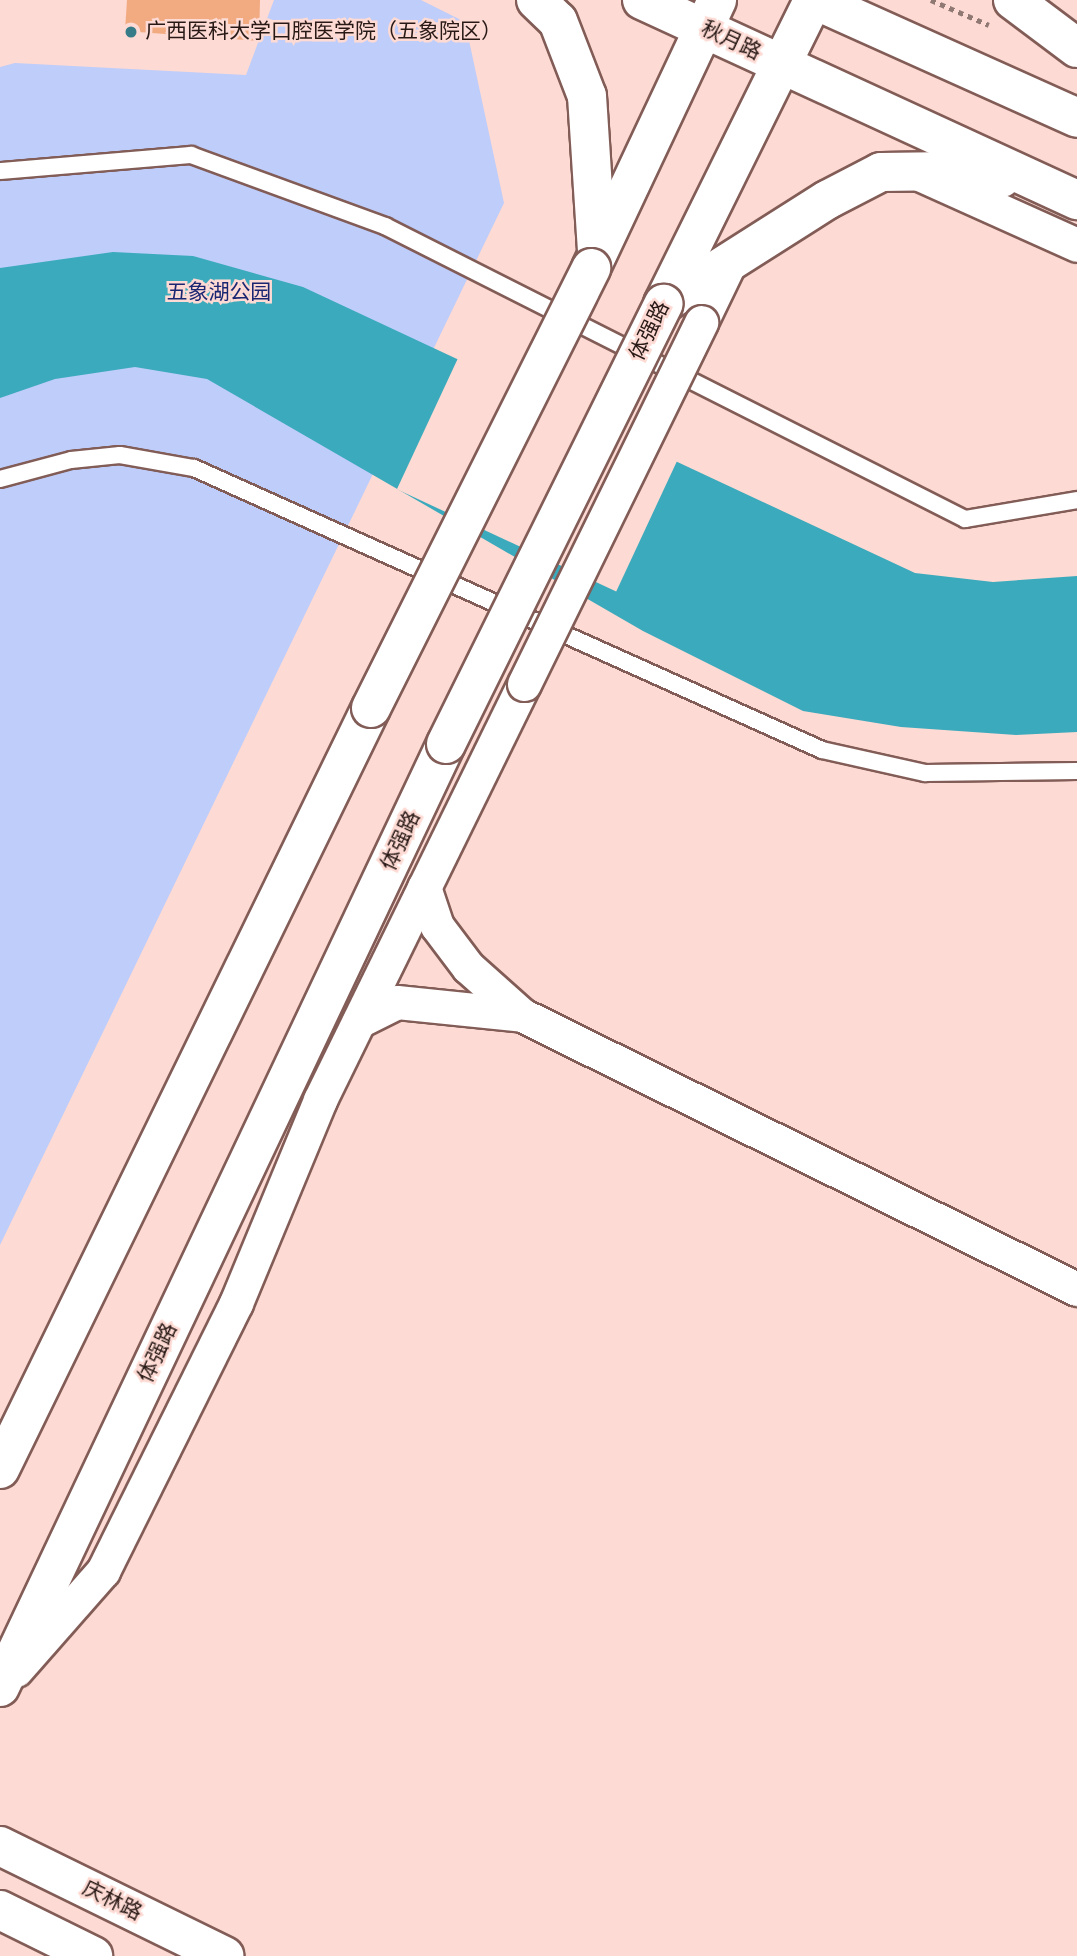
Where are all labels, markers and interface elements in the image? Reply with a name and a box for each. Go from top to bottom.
street label: 秋月路 [697,16,765,66]
place label: 广西医科大学口腔医学院（五象院区） [145,19,502,45]
marker: 广西医科大学口腔医学院（五象院区） [123,24,139,40]
park label: 五象湖公园 [167,280,271,306]
street label: 体强路 [625,297,675,365]
street label: 体强路 [376,807,426,875]
street label: 体强路 [133,1319,183,1387]
street label: 庆林路 [78,1876,146,1926]

